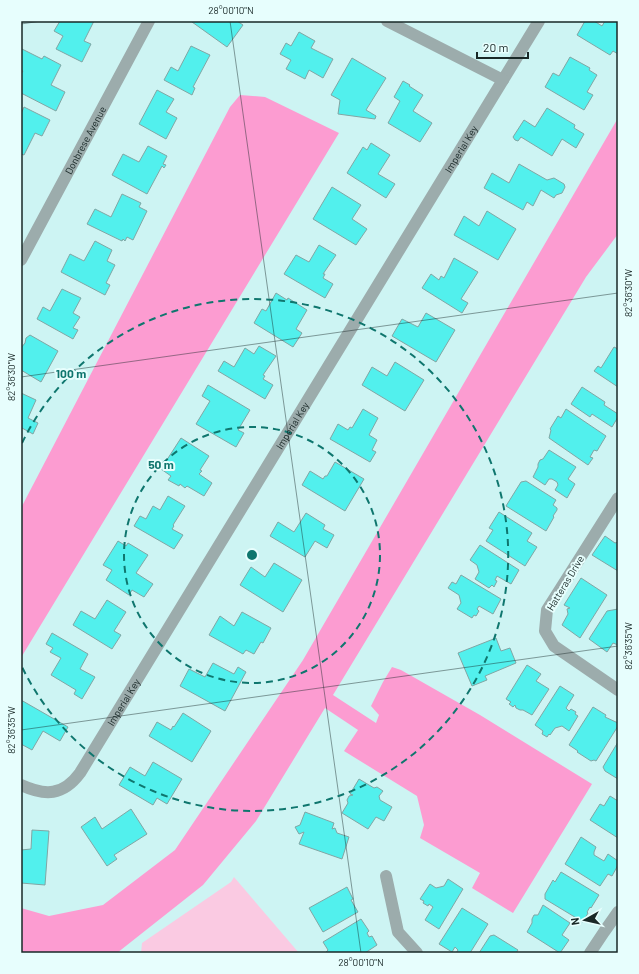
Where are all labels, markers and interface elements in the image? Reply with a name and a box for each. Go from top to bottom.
text: 28°00'10"N [208,4,254,16]
scale bar [477,34,528,60]
text: 20 m [483,40,509,54]
street label: Donbrese Avenue [62,104,108,176]
street label: Imperial Key [442,123,480,175]
text: 82°36'30"W [622,269,634,317]
text: 82°36'30"W [5,353,17,401]
text: 100 m [56,366,86,380]
street label: Imperial Key [273,399,311,451]
text: 50 m [148,457,174,471]
centre of rings [245,548,259,562]
street label: Hatteras Drive [544,553,586,613]
text: 82°36'35"W [622,622,634,670]
street label: Imperial Key [104,676,142,728]
text: 82°36'35"W [5,706,17,754]
north arrow [565,900,605,940]
text: N [568,917,582,926]
text: 28°00'10"N [338,956,384,968]

